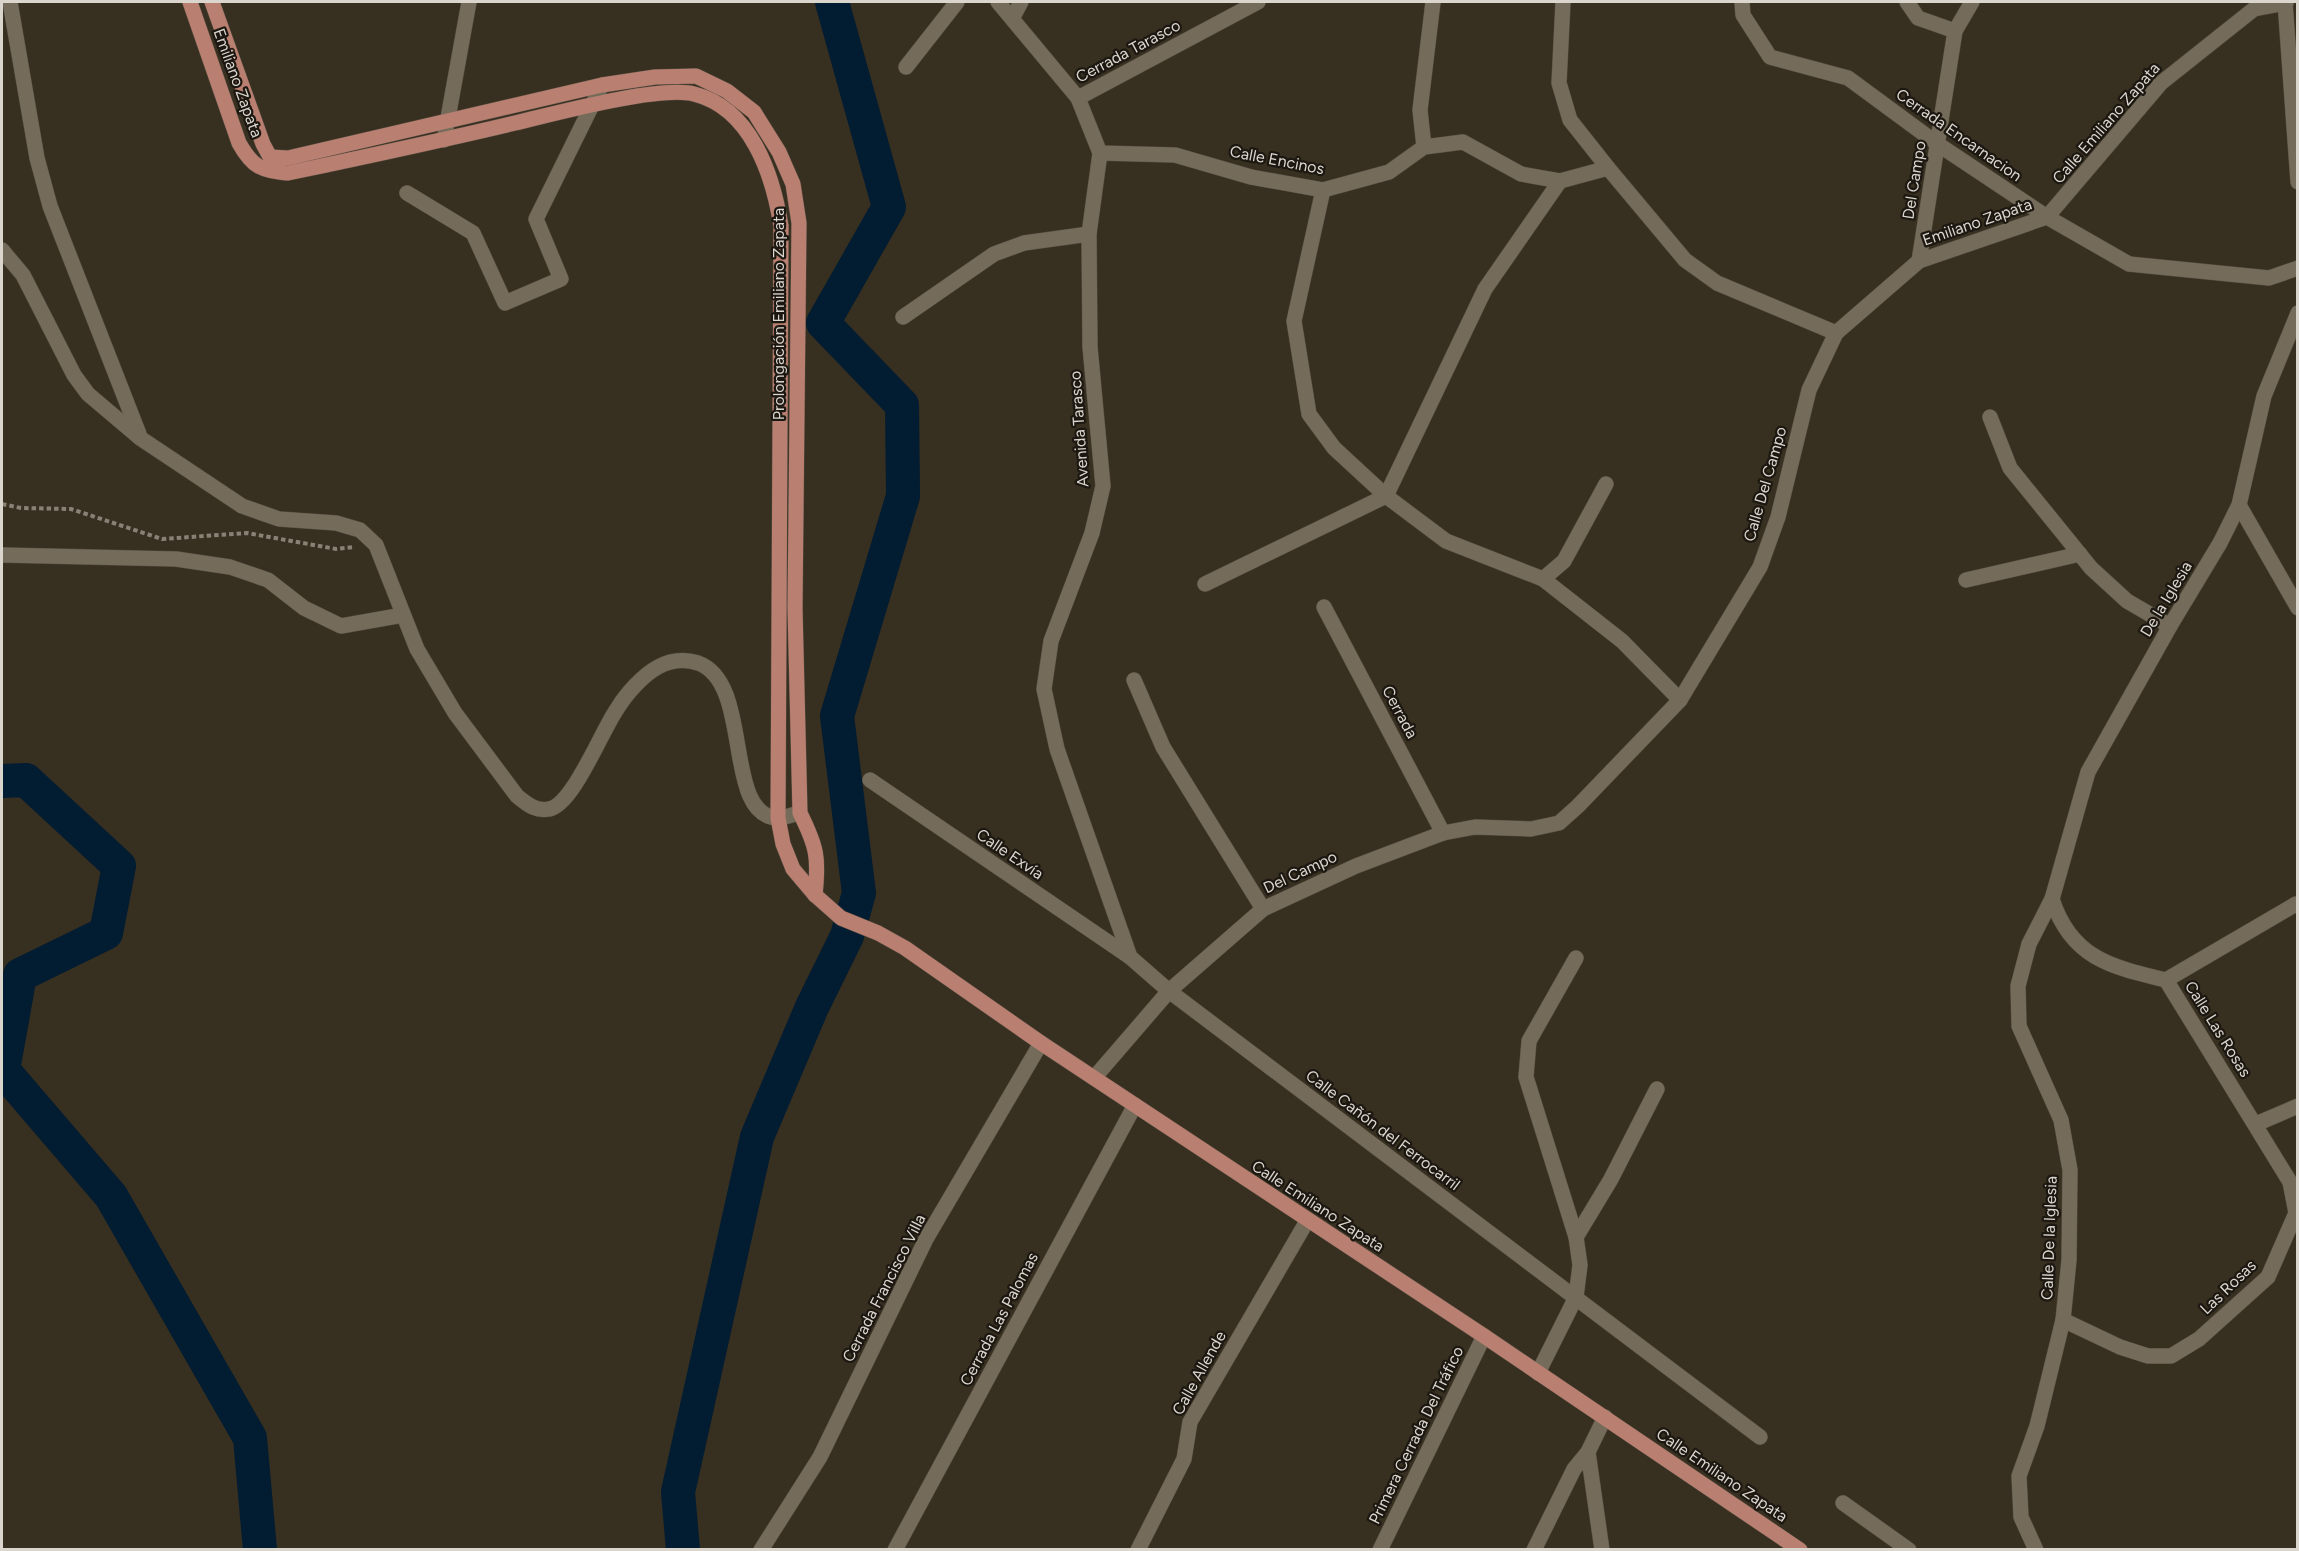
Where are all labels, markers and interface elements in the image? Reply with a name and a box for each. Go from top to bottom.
street label: Cerrada Tarasco [1072,15,1184,87]
street label: Emiliano Zapata [209,26,267,140]
street label: Calle Emiliano Zapata [2048,59,2164,187]
street label: Cerrada Encarnacion [1893,84,2026,186]
street label: Del Campo [1898,139,1930,221]
street label: Calle Encinos [1228,142,1326,178]
street label: Emiliano Zapata [1920,194,2034,250]
street label: Prolongación Emiliano Zapata [769,208,788,420]
street label: Avenida Tarasco [1065,370,1093,488]
street label: Calle Del Campo [1740,424,1790,544]
street label: De la Iglesia [2136,558,2196,640]
street label: Cerrada [1378,682,1422,742]
street label: Calle Exvía [973,825,1047,883]
street label: Del Campo [1260,847,1340,897]
street label: Calle Las Rosas [2181,977,2255,1081]
street label: Calle Cañón del Ferrocarril [1302,1066,1464,1194]
street label: Calle Emiliano Zapata [1248,1156,1388,1256]
street label: Calle De la Iglesia [2037,1176,2061,1300]
street label: Cerrada Francisco Villa [838,1211,930,1365]
street label: Cerrada Las Palomas [956,1249,1042,1389]
street label: Las Rosas [2196,1256,2260,1318]
street label: Calle Allende [1168,1327,1230,1418]
street label: Primera Cerrada Del Tráfico [1365,1343,1467,1527]
street label: Calle Emiliano Zapata [1653,1424,1791,1526]

